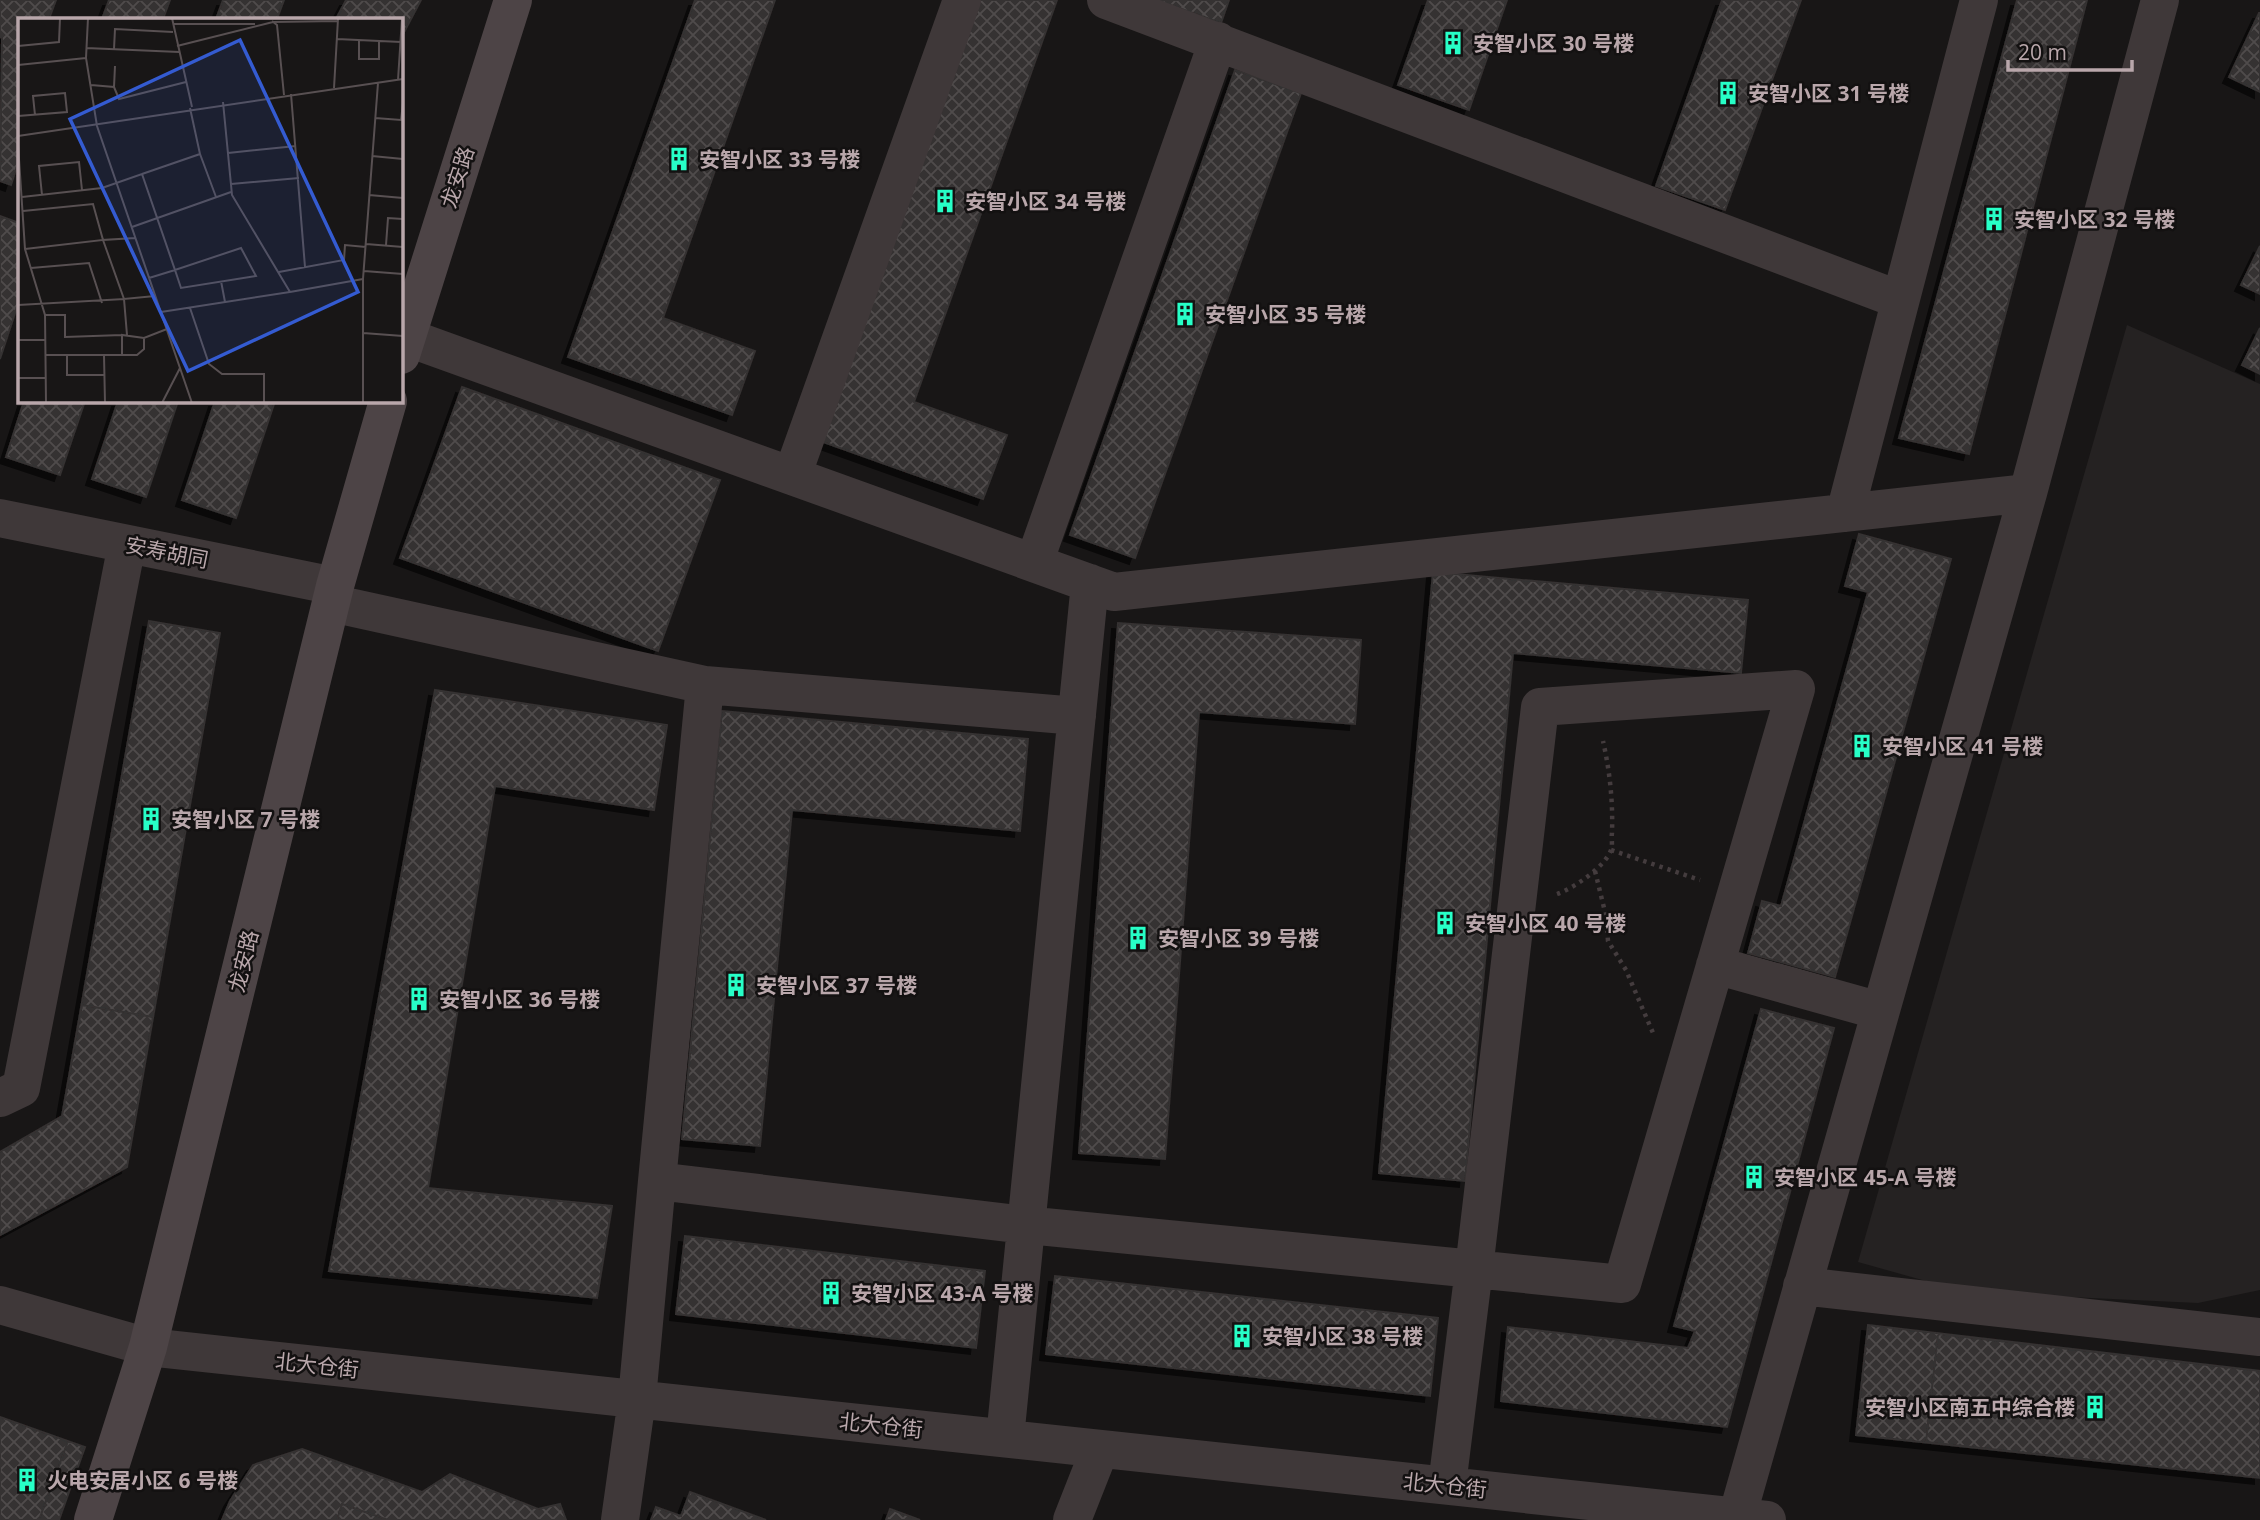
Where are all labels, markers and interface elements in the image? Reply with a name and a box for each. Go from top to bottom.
inset map [18,18,402,402]
scale bar [2008,28,2132,72]
building icon: 安智小区 30 号楼 [1439,29,1467,57]
place label: 安智小区 30 号楼 [1473,29,1634,57]
text: 20 m [2018,38,2067,66]
building icon: 安智小区 31 号楼 [1714,79,1742,107]
place label: 安智小区 31 号楼 [1748,79,1909,107]
street label: 龙安路 [434,143,480,211]
building icon: 安智小区 33 号楼 [665,145,693,173]
place label: 安智小区 33 号楼 [699,145,860,173]
building icon: 安智小区 34 号楼 [931,187,959,215]
place label: 安智小区 34 号楼 [965,187,1126,215]
building icon: 安智小区 32 号楼 [1980,205,2008,233]
place label: 安智小区 32 号楼 [2014,205,2175,233]
building icon: 安智小区 35 号楼 [1171,300,1199,328]
place label: 安智小区 35 号楼 [1205,300,1366,328]
street label: 安寿胡同 [123,530,211,574]
building icon: 安智小区 41 号楼 [1848,732,1876,760]
place label: 安智小区 41 号楼 [1882,732,2043,760]
building icon: 安智小区 7 号楼 [137,805,165,833]
place label: 安智小区 7 号楼 [171,805,320,833]
building icon: 安智小区 40 号楼 [1431,909,1459,937]
place label: 安智小区 40 号楼 [1465,909,1626,937]
building icon: 安智小区 39 号楼 [1124,924,1152,952]
place label: 安智小区 39 号楼 [1158,924,1319,952]
street label: 龙安路 [222,927,264,995]
building icon: 安智小区 37 号楼 [722,971,750,999]
place label: 安智小区 37 号楼 [756,971,917,999]
building icon: 安智小区 36 号楼 [405,985,433,1013]
place label: 安智小区 36 号楼 [439,985,600,1013]
building icon: 安智小区 45-A 号楼 [1740,1163,1768,1191]
place label: 安智小区 45-A 号楼 [1774,1163,1956,1191]
building icon: 安智小区 43-A 号楼 [817,1279,845,1307]
place label: 安智小区 43-A 号楼 [851,1279,1033,1307]
building icon: 安智小区 38 号楼 [1228,1322,1256,1350]
place label: 安智小区 38 号楼 [1262,1322,1423,1350]
street label: 北大仓街 [274,1347,360,1383]
place label: 安智小区南五中综合楼 [1865,1393,2075,1421]
building icon: 安智小区南五中综合楼 [2081,1393,2109,1421]
street label: 北大仓街 [838,1407,924,1443]
building icon: 火电安居小区 6 号楼 [13,1466,41,1494]
place label: 火电安居小区 6 号楼 [47,1466,238,1494]
street label: 北大仓街 [1402,1467,1488,1503]

